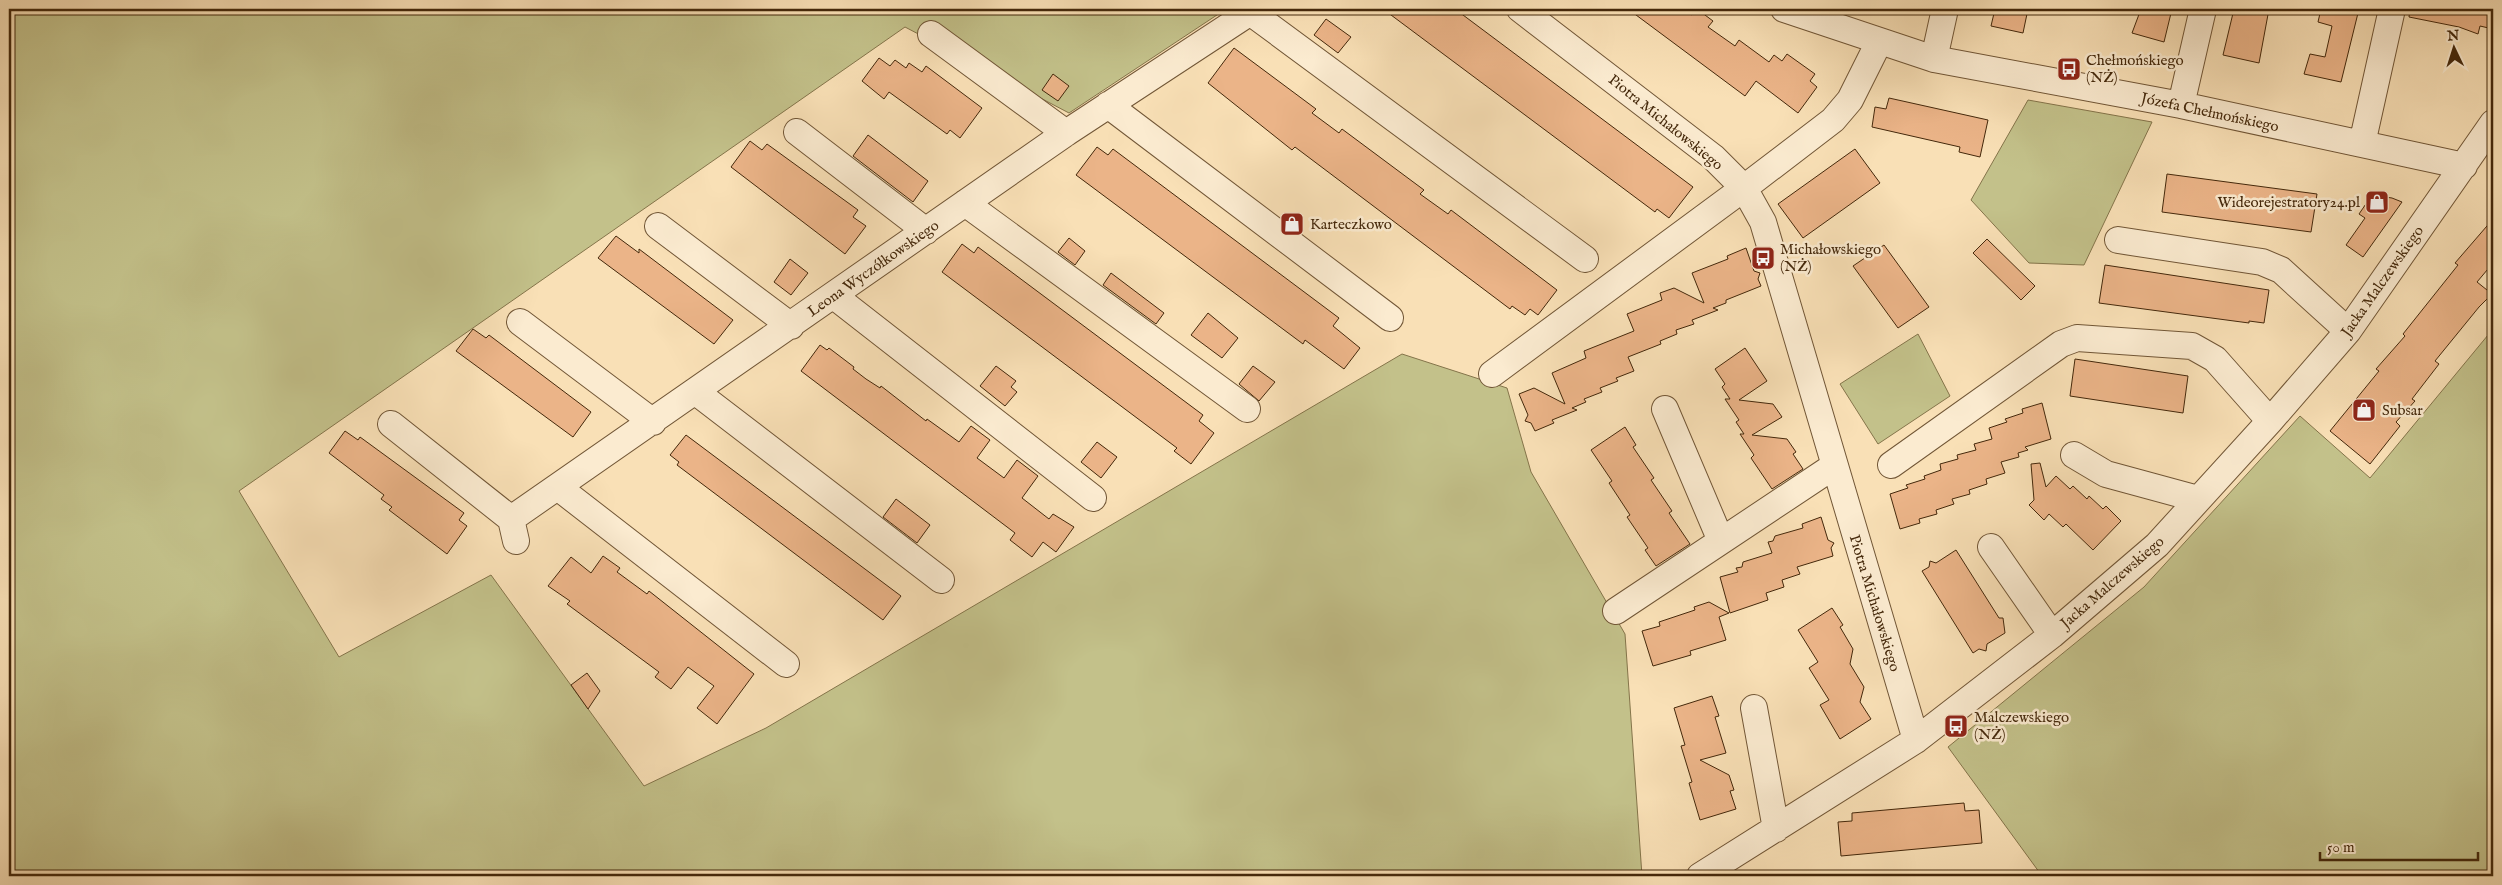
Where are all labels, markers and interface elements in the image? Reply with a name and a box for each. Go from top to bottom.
north arrow [2430,22,2480,72]
text: N [2445,27,2460,45]
place label: Chełmońskiego (NŻ) [2086,51,2184,87]
bus stop icon: Chełmońskiego (NŻ) [2056,56,2082,82]
street label: Piotra Michałowskiego [1604,70,1727,175]
street label: Józefa Chełmońskiego [2137,88,2281,136]
shop icon: Wideorejestratory24.pl [2364,189,2390,215]
place label: Wideorejestratory24.pl [2217,193,2361,212]
shop icon: Karteczkowo [1279,211,1305,237]
place label: Karteczkowo [1310,215,1392,234]
street label: Leona Wyczółkowskiego [804,216,943,321]
street label: Jacka Malczewskiego [2336,222,2428,342]
place label: Michałowskiego (NŻ) [1780,240,1881,276]
bus stop icon: Michałowskiego (NŻ) [1750,245,1776,271]
shop icon: Subsar [2351,397,2377,423]
place label: Subsar [2382,401,2423,420]
street label: Piotra Michałowskiego [1845,532,1904,674]
street label: Jacka Malczewskiego [2055,532,2168,634]
place label: Malczewskiego (NŻ) [1974,708,2069,744]
bus stop icon: Malczewskiego (NŻ) [1943,713,1969,739]
scale bar [2320,830,2477,862]
text: 50 m [2327,838,2355,857]

